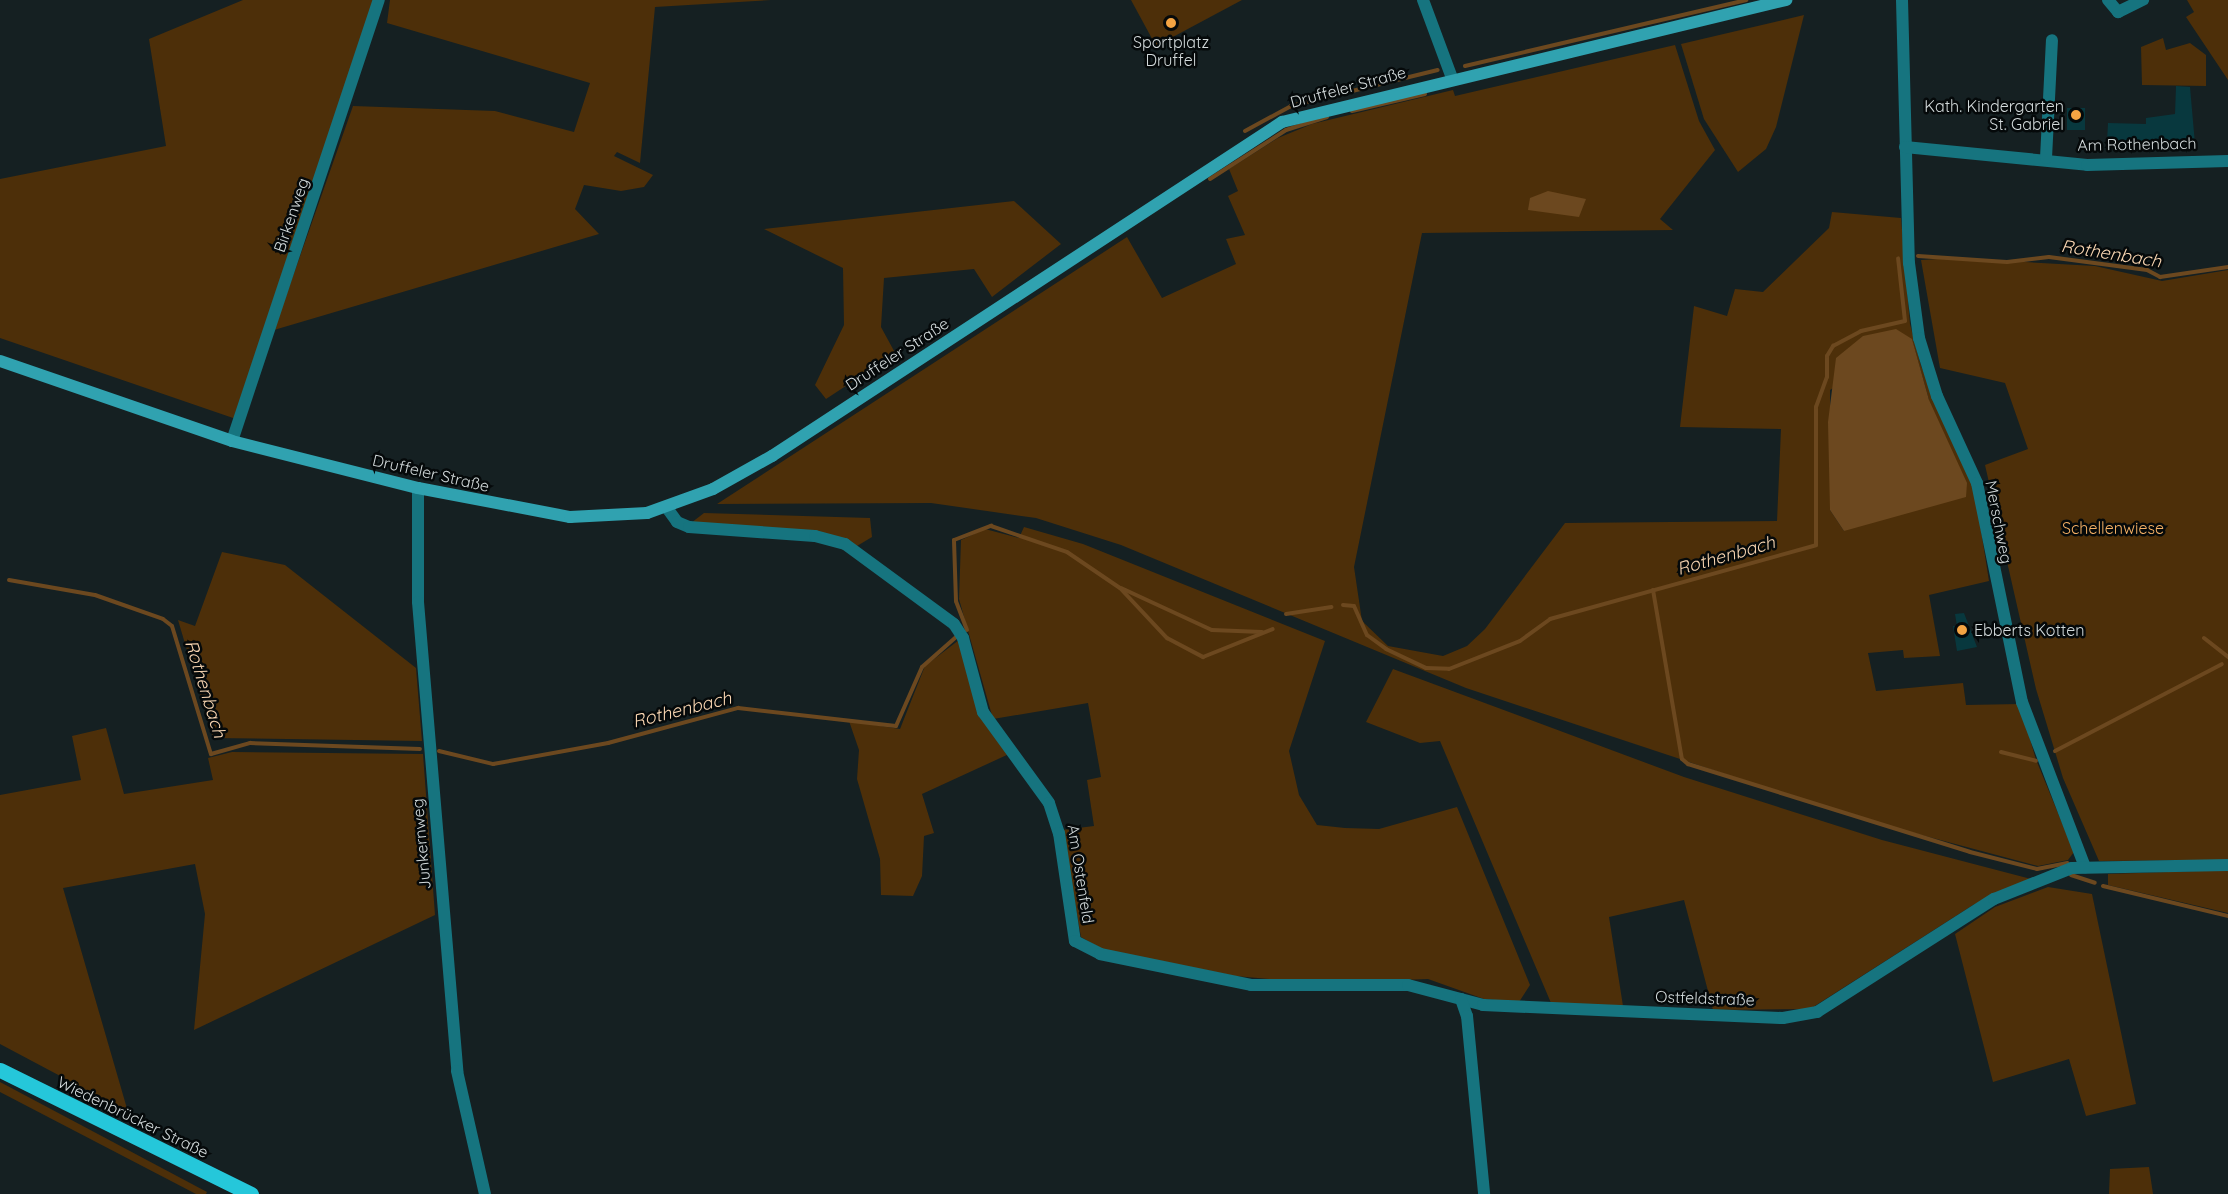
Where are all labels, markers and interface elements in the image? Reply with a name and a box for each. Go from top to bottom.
marker: Sportplatz Druffel [1164,16,1178,30]
place label: Sportplatz Druffel [1133,32,1209,70]
street label: Druffeler Straße [1288,62,1408,112]
place label: Kath. Kindergarten St. Gabriel [1924,96,2064,134]
marker: Kath. Kindergarten St. Gabriel [2069,108,2083,122]
street label: Am Rothenbach [2077,133,2197,155]
street label: Birkenweg [269,175,313,255]
water label: Rothenbach [2059,235,2163,273]
street label: Druffeler Straße [842,313,952,395]
street label: Druffeler Straße [371,450,491,496]
street label: Merschweg [1982,479,2016,565]
park label: Schellenwiese [2062,518,2164,538]
water label: Rothenbach [1674,532,1778,580]
place label: Ebberts Kotten [1974,620,2084,640]
marker: Ebberts Kotten [1955,623,1969,637]
water label: Rothenbach [180,637,230,741]
water label: Rothenbach [630,687,734,733]
street label: Junkernweg [407,798,435,890]
street label: Am Ostenfeld [1064,823,1098,925]
street label: Ostfeldstraße [1655,987,1755,1009]
street label: Wiedenbrücker Straße [54,1072,212,1162]

